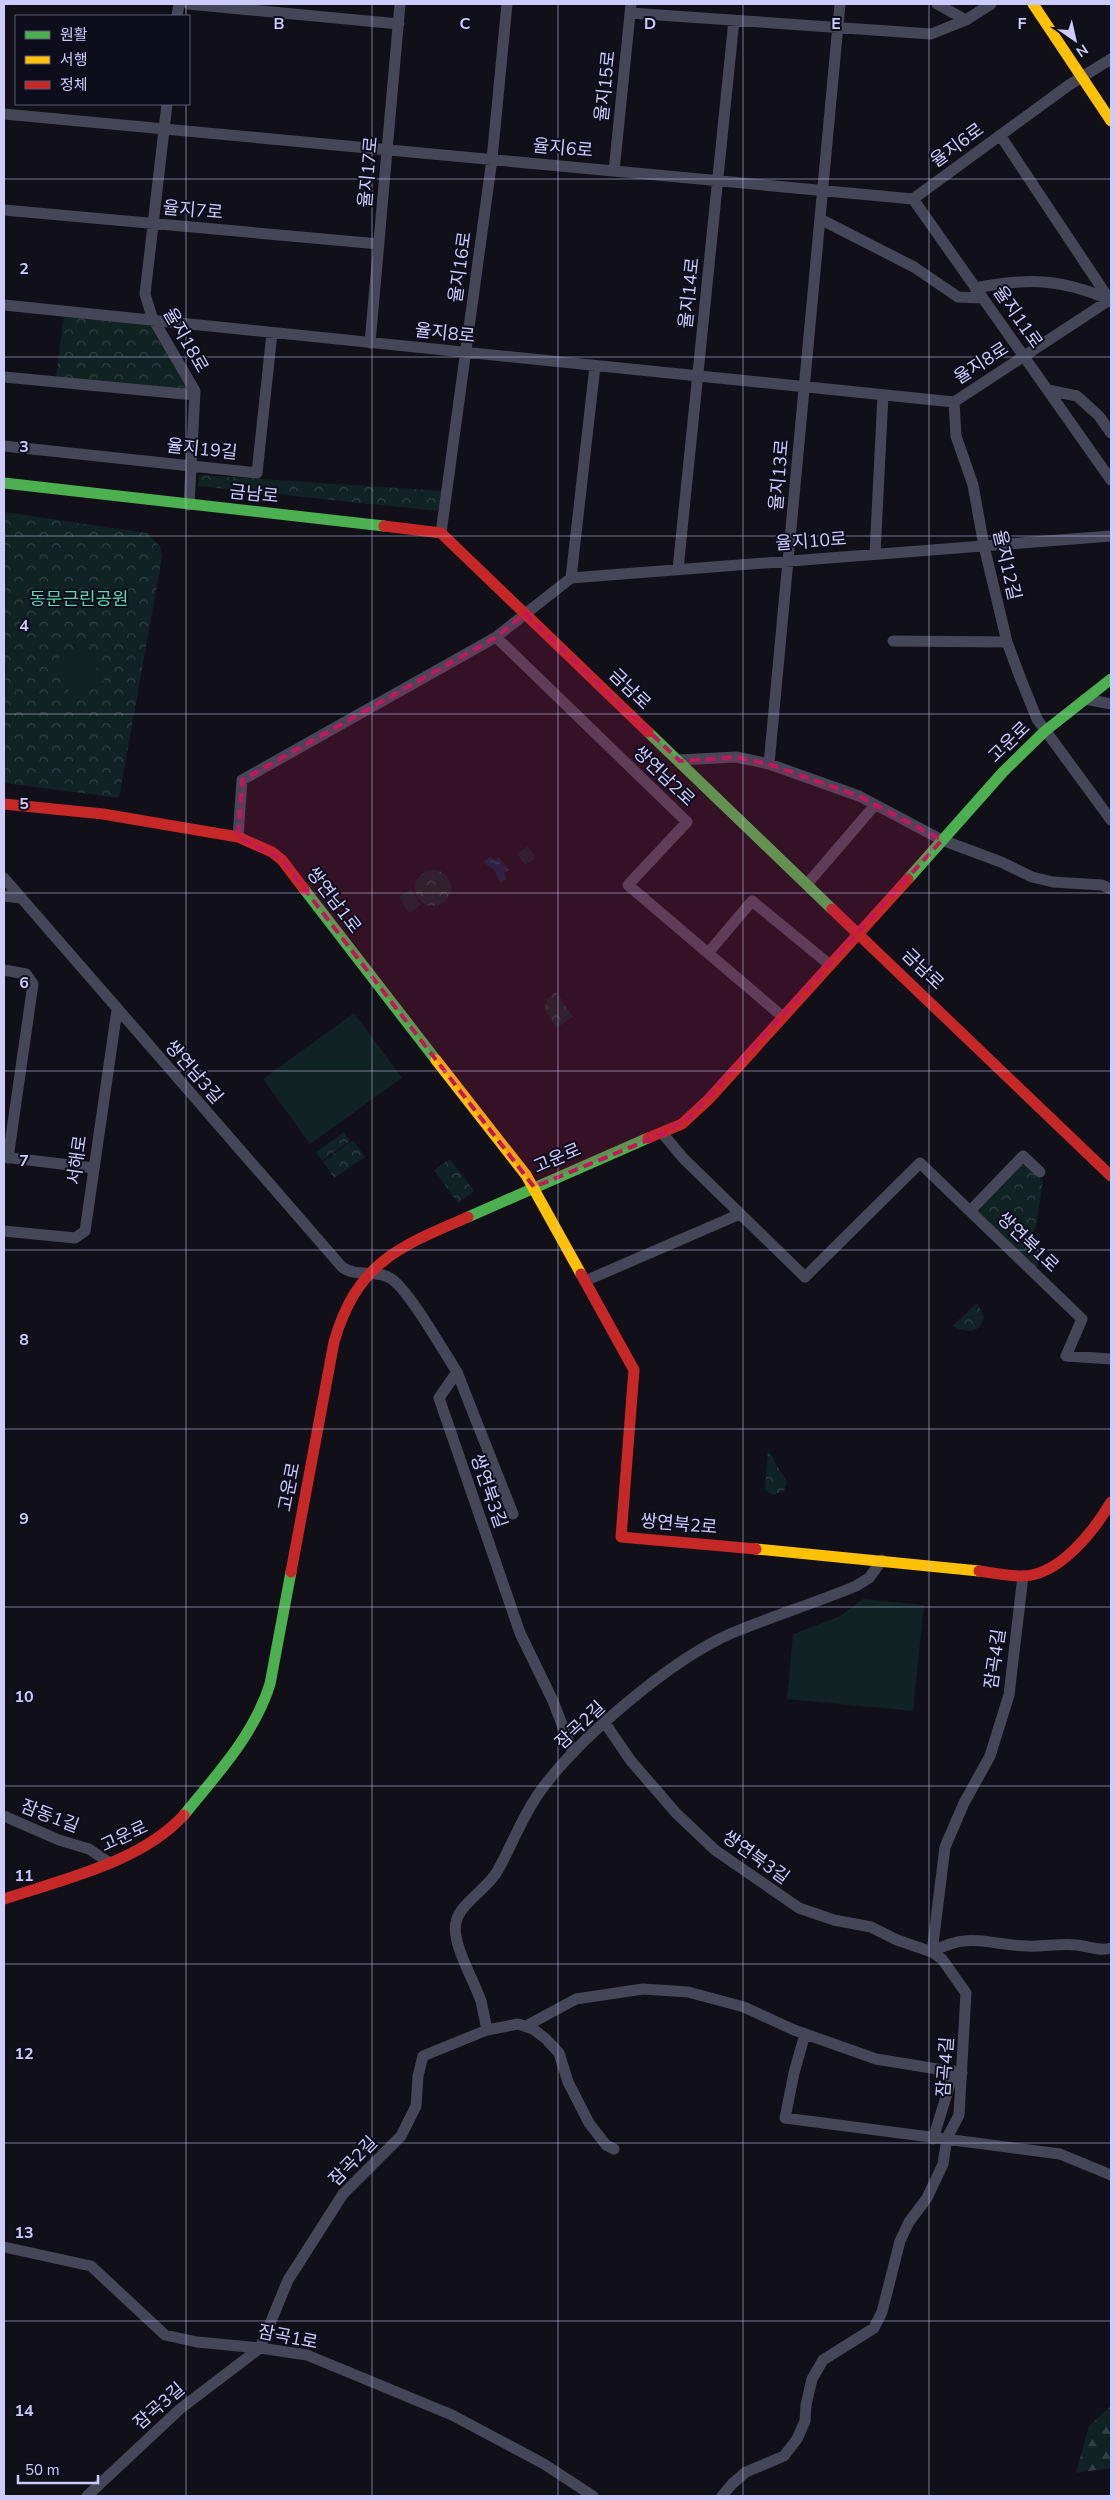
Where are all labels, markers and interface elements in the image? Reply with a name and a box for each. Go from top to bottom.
text: B [273,13,285,35]
text: C [460,13,471,35]
text: D [644,13,656,35]
text: E [831,13,841,35]
text: F [1018,13,1027,35]
legend [15,15,190,105]
north arrow [1050,15,1100,65]
text: 원활 [60,25,88,45]
text: N [1072,40,1092,61]
street label: 율지15로 [589,49,621,123]
text: 서행 [60,50,88,70]
text: 정체 [60,75,88,95]
street label: 율지6로 [925,118,989,172]
street label: 율지6로 [532,133,594,163]
street label: 율지17로 [353,135,383,209]
street label: 율지7로 [162,195,224,225]
street label: 율지16로 [443,230,477,304]
street label: 율지14로 [673,256,705,330]
text: 2 [19,258,29,280]
street label: 율지11로 [988,281,1048,353]
street label: 율지18로 [158,303,214,377]
street label: 율지8로 [414,318,476,348]
street label: 율지8로 [949,336,1013,390]
street label: 율지19길 [165,433,239,465]
text: 3 [19,436,29,458]
street label: 율지13로 [764,438,794,512]
street label: 금남로 [228,479,280,509]
street label: 율지10로 [775,527,847,555]
street label: 율지12길 [987,528,1027,602]
park label: 동문근린공원 [29,587,129,611]
text: 4 [19,615,29,637]
street label: 금남로 [604,663,656,715]
street label: 고운로 [983,716,1035,768]
street label: 쌍연남2로 [628,741,700,811]
text: 5 [19,793,29,815]
street label: 쌍연남1로 [301,862,367,938]
street label: 금남로 [897,943,949,995]
text: 6 [19,972,29,994]
street label: 쌍연남3길 [160,1035,228,1109]
street label: 서해로 [62,1134,92,1186]
street label: 고운로 [529,1137,585,1179]
text: 7 [19,1150,29,1172]
street label: 쌍연북1로 [992,1207,1064,1277]
text: 8 [19,1329,29,1351]
street label: 쌍연북3길 [465,1451,513,1531]
street label: 고운로 [272,1460,306,1514]
text: 9 [19,1508,29,1530]
street label: 쌍연북2로 [640,1509,718,1539]
street label: 잠곡4길 [979,1627,1011,1691]
text: 10 [14,1686,34,1708]
street label: 잠곡2길 [550,1696,610,1754]
street label: 잠동1길 [17,1794,83,1838]
street label: 고운로 [96,1815,152,1857]
street label: 쌍연북3길 [718,1825,794,1889]
text: 11 [14,1865,34,1887]
street label: 잠곡4길 [931,2036,959,2098]
text: 12 [14,2043,34,2065]
street label: 잠곡2길 [323,2131,383,2191]
text: 13 [14,2222,34,2244]
street label: 잠곡1로 [256,2319,320,2355]
street label: 잠곡3길 [128,2377,190,2435]
text: 14 [14,2400,34,2422]
scale bar [18,2452,98,2484]
text: 50 m [25,2460,60,2480]

